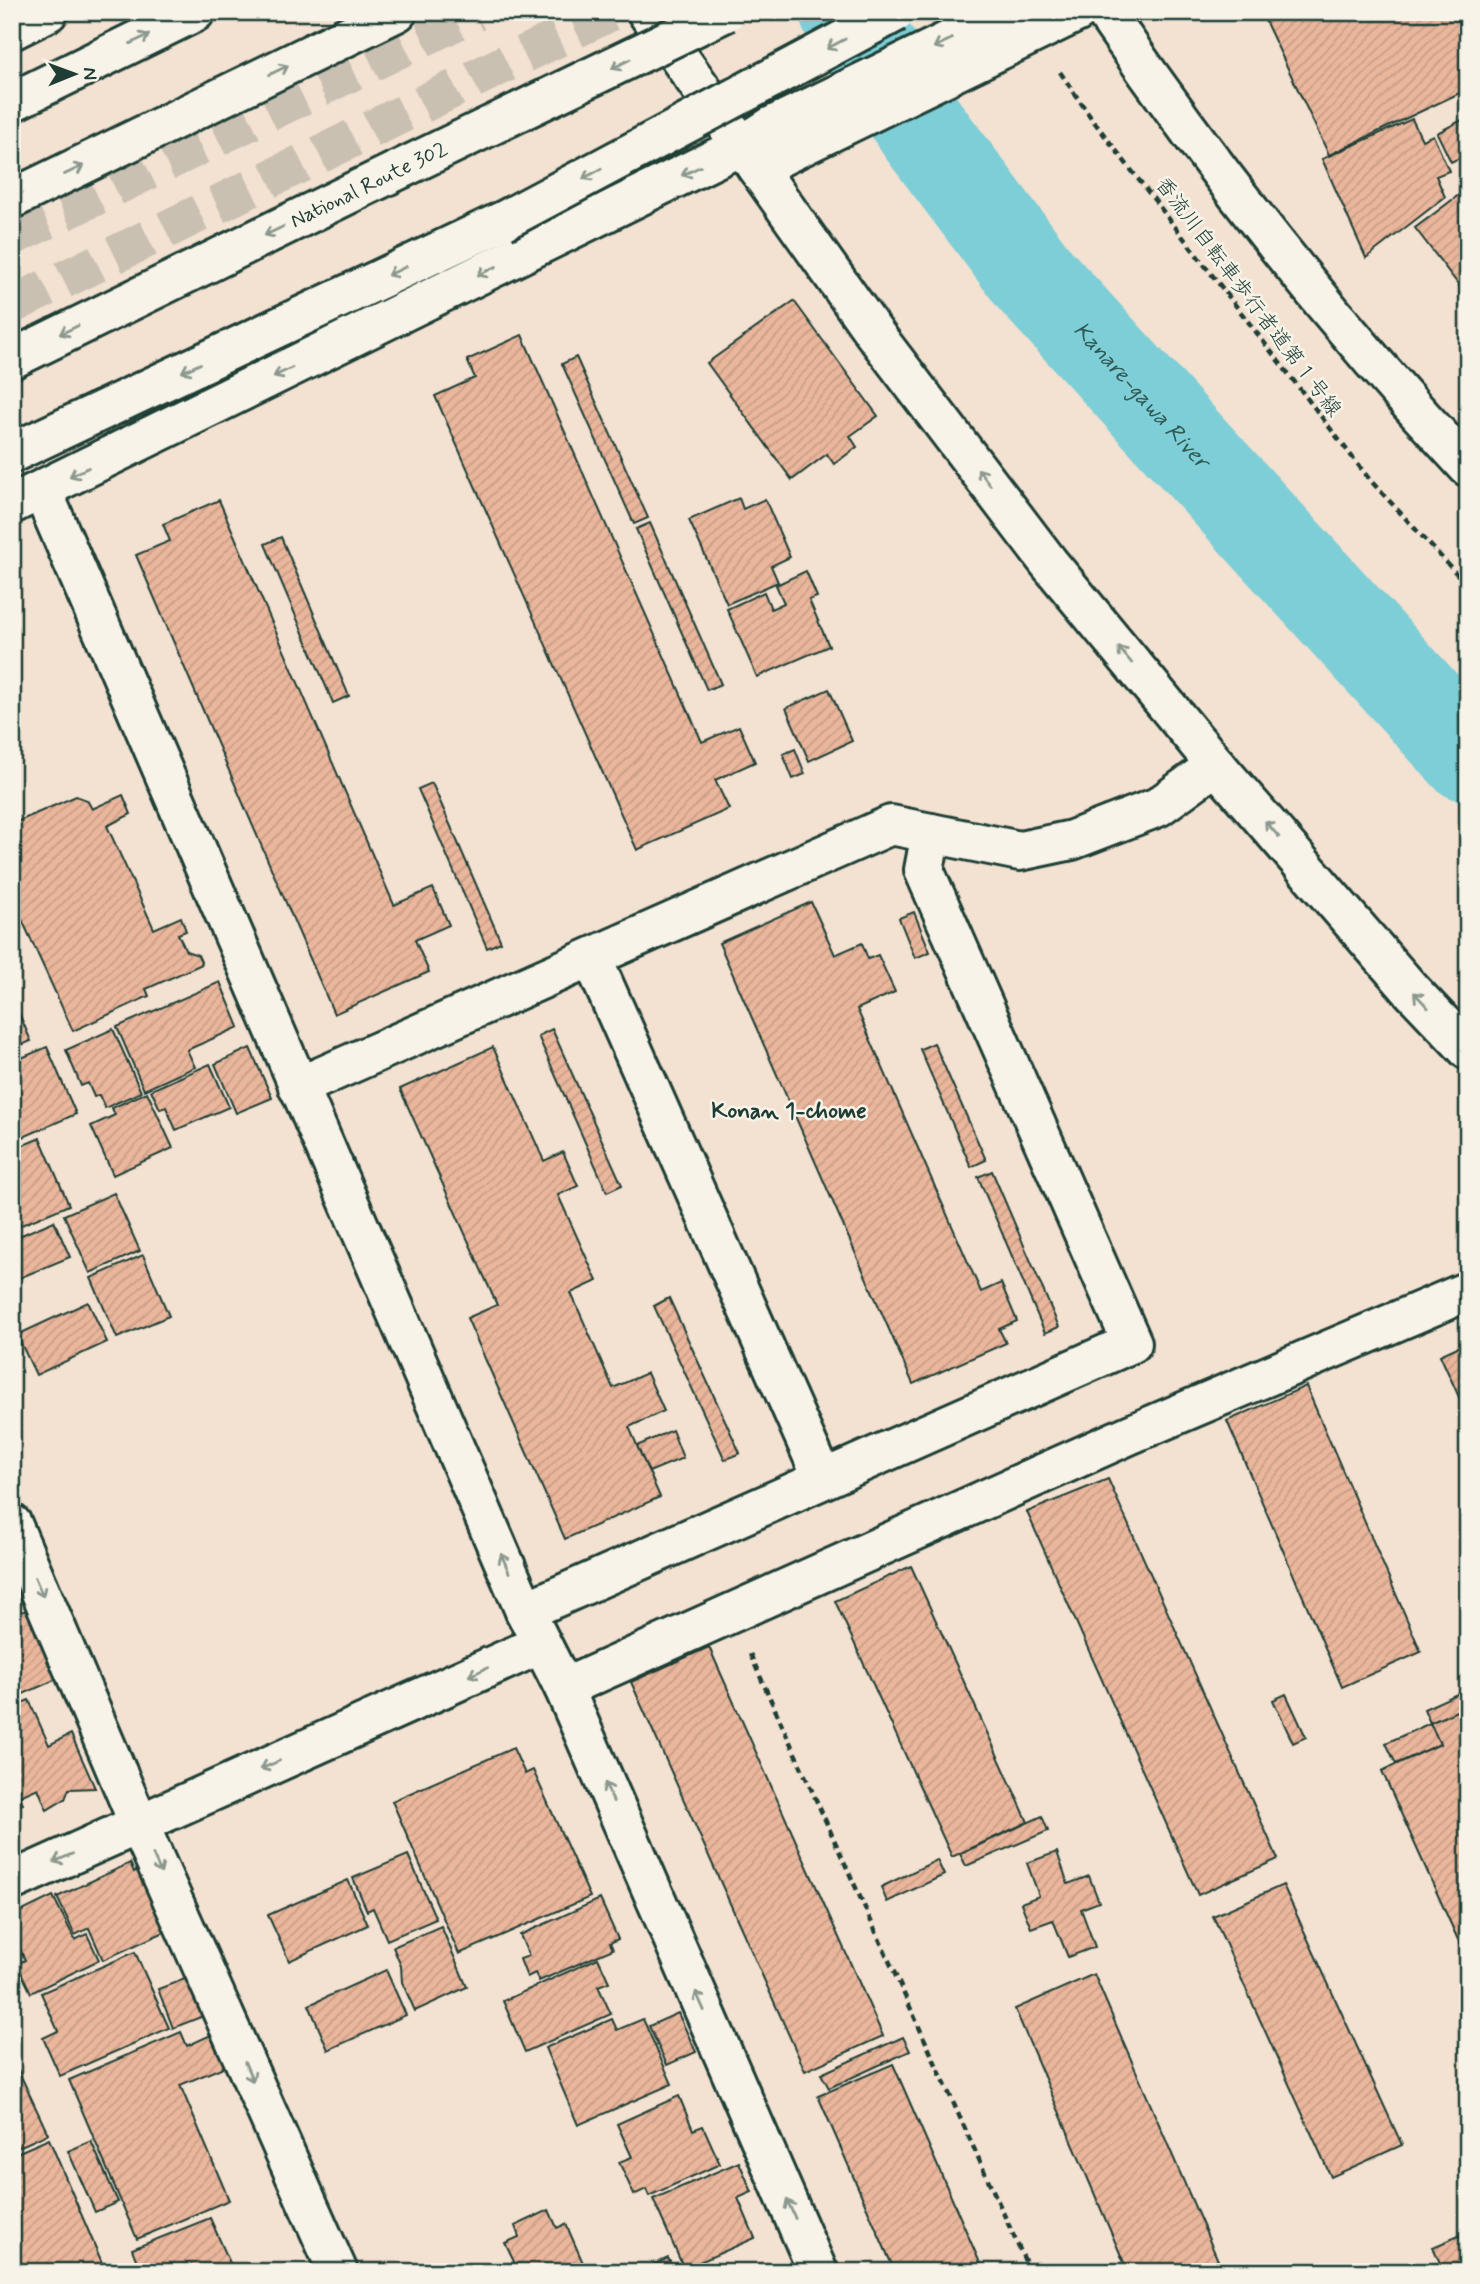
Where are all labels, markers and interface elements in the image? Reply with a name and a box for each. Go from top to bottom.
one-way arrow [129,32,150,46]
one-way arrow [933,37,954,51]
north arrow [38,38,108,108]
one-way arrow [826,38,847,51]
one-way arrow [611,58,632,72]
one-way arrow [268,63,289,77]
text: N [77,67,102,80]
street label: National Route 302 [286,135,452,235]
one-way arrow [63,162,84,176]
one-way arrow [681,164,702,178]
one-way arrow [582,167,602,181]
street label: 香流川自転車歩行者道第１号線 [1148,171,1348,423]
one-way arrow [264,225,285,238]
one-way arrow [387,265,408,278]
one-way arrow [477,265,498,279]
water label: Kanare-gawa River [1066,316,1218,478]
one-way arrow [59,324,80,338]
one-way arrow [181,362,202,376]
one-way arrow [273,365,294,379]
one-way arrow [69,466,90,479]
one-way arrow [976,468,991,487]
one-way arrow [1117,646,1133,664]
one-way arrow [1264,820,1280,838]
one-way arrow [1413,992,1430,1010]
district label: Konan 1-chome [711,1097,867,1127]
one-way arrow [497,1553,510,1574]
one-way arrow [33,1576,46,1597]
one-way arrow [468,1666,489,1679]
one-way arrow [260,1759,282,1772]
one-way arrow [602,1782,615,1803]
one-way arrow [53,1852,74,1865]
one-way arrow [151,1853,164,1874]
one-way arrow [693,1990,706,2012]
one-way arrow [243,2061,256,2082]
one-way arrow [784,2199,797,2220]

